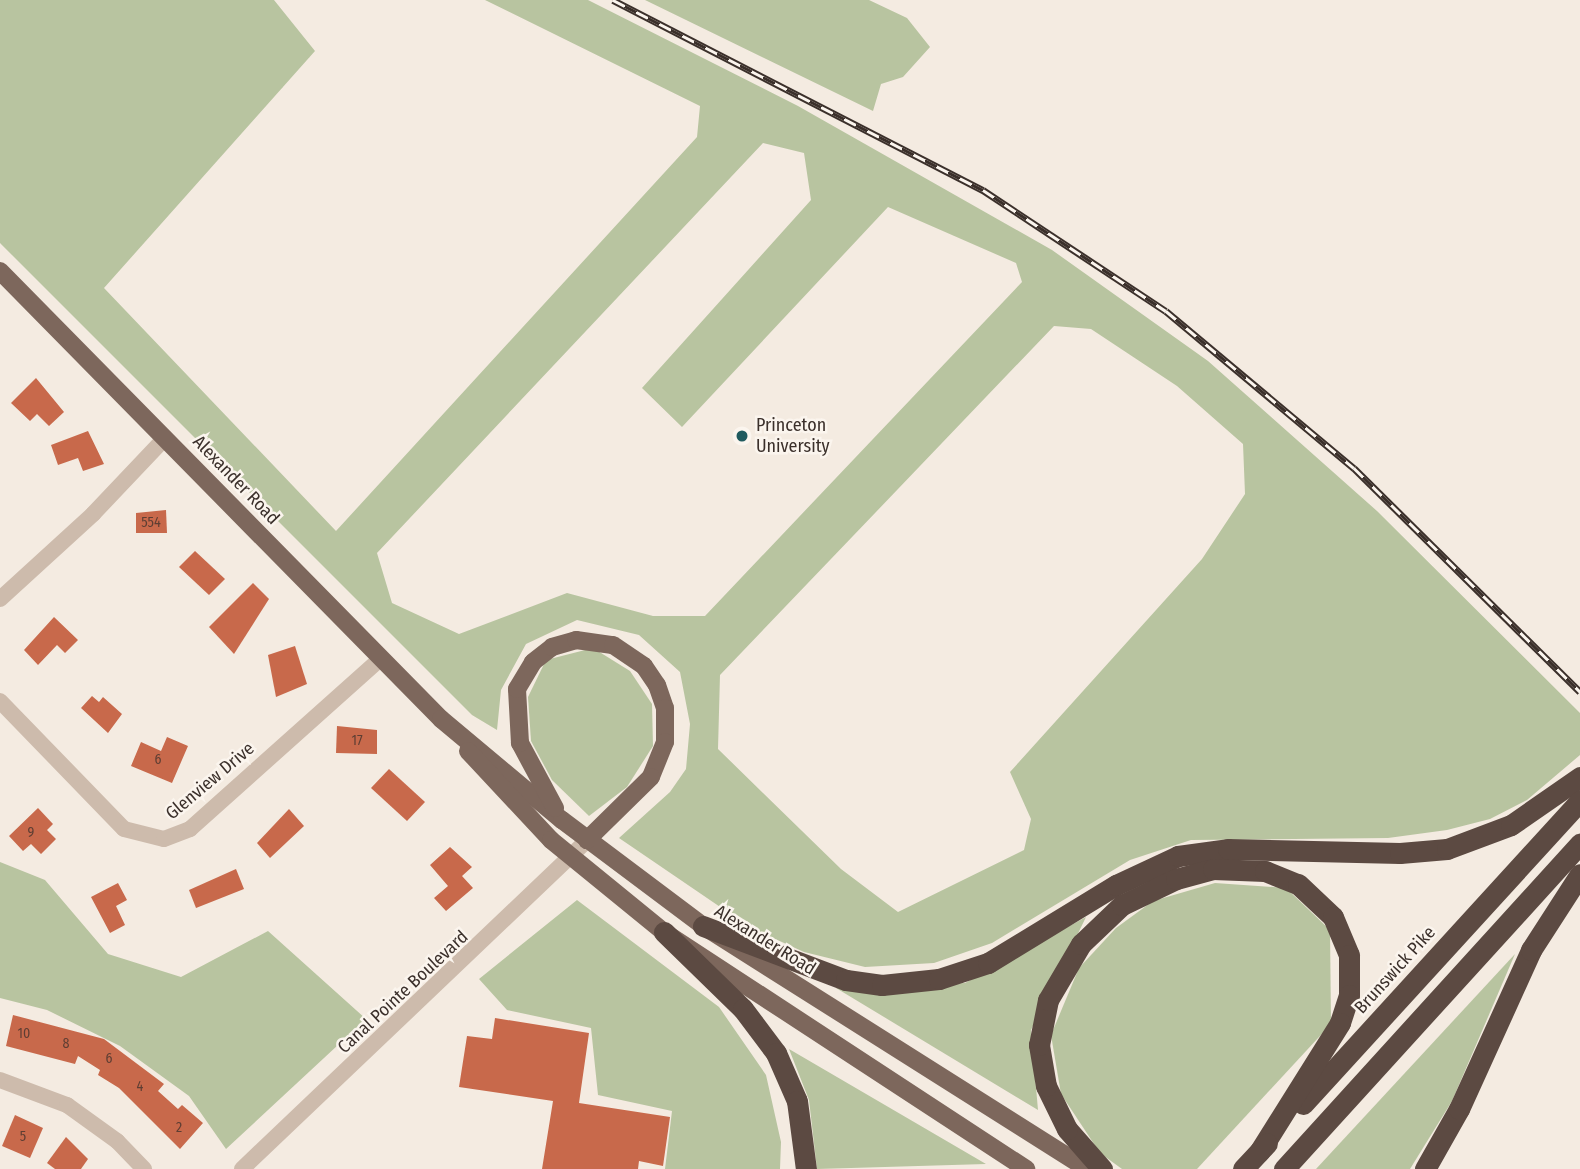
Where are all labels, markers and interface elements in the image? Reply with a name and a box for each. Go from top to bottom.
place label: Princeton University [756,415,830,458]
marker: Princeton University [734,428,750,444]
street label: Alexander Road [188,431,284,529]
house number: 554 [141,515,161,531]
house number: 17 [351,733,363,749]
street label: Glenview Drive [161,738,259,824]
house number: 6 [155,752,161,768]
house number: 9 [28,825,34,841]
street label: Alexander Road [710,900,820,980]
street label: Brunswick Pike [1350,922,1440,1018]
street label: Canal Pointe Boulevard [333,926,473,1058]
house number: 10 [18,1026,30,1042]
house number: 8 [63,1036,69,1052]
house number: 6 [106,1051,112,1067]
house number: 4 [137,1079,143,1095]
house number: 2 [176,1120,182,1136]
house number: 5 [20,1129,26,1145]

